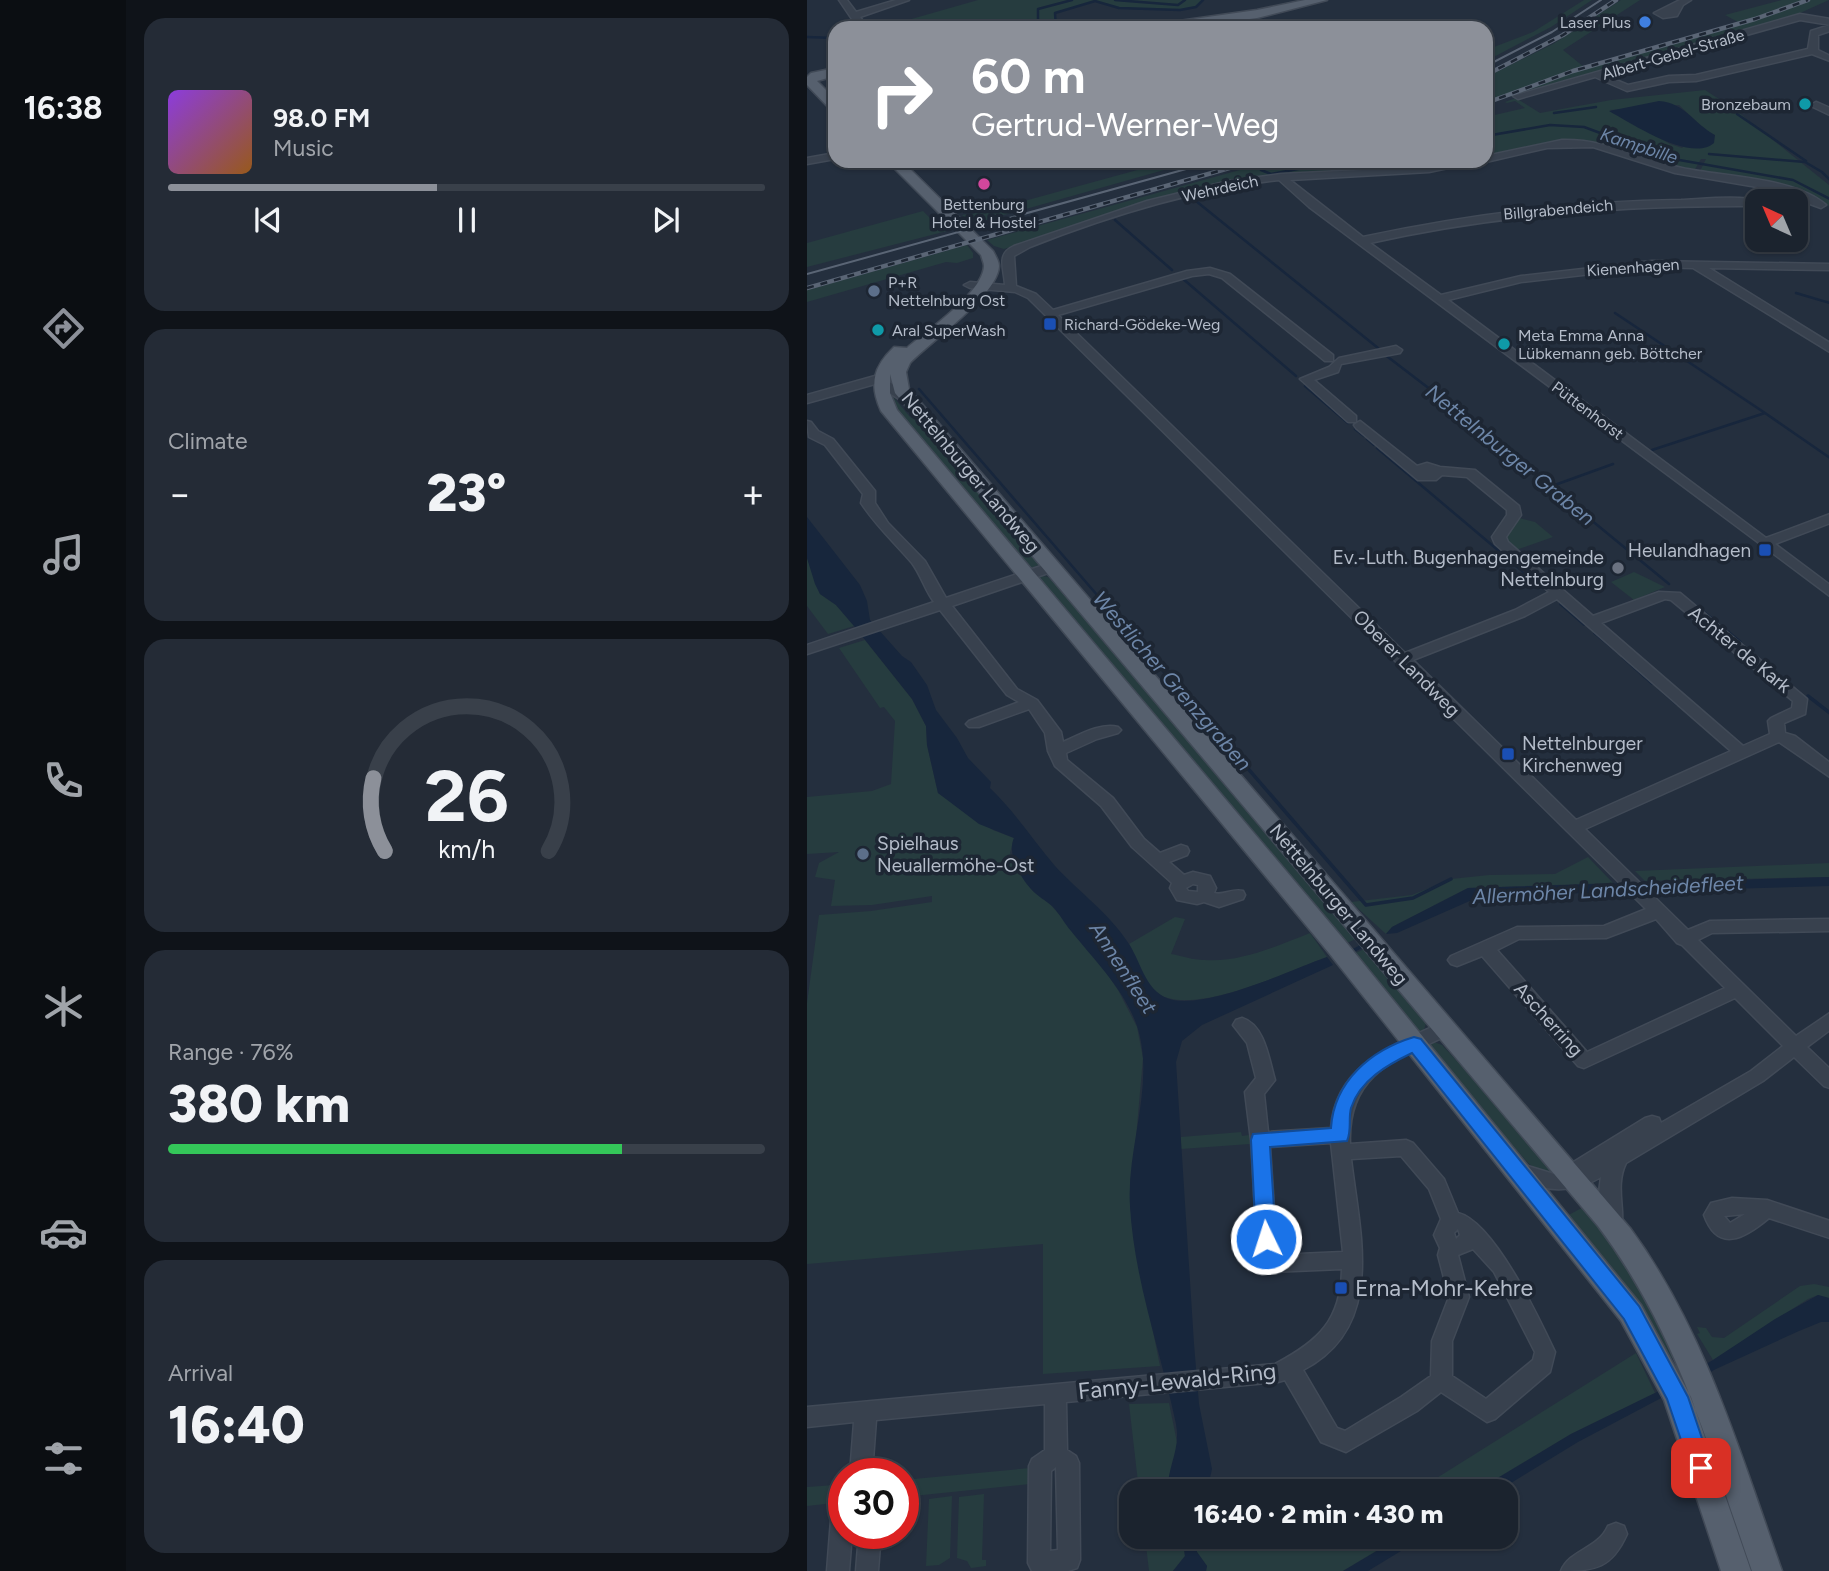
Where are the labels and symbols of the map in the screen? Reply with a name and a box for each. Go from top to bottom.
place label: Laser Plus [1560,13,1631,32]
marker: Laser Plus [1637,14,1653,30]
street label: Albert-Gebel-Straße [1600,25,1747,84]
place label: Bronzebaum [1701,95,1791,114]
marker: Bronzebaum [1797,96,1813,112]
water label: Kampbille [1598,123,1681,169]
street label: Wehrdeich [1180,171,1260,206]
marker: Bettenburg Hotel & Hostel [976,176,992,192]
north arrow [1745,189,1808,252]
place label: Bettenburg Hotel & Hostel [932,195,1036,232]
street label: Billgrabendeich [1502,195,1614,224]
street label: Kienenhagen [1586,255,1680,280]
place label: P+R Nettelnburg Ost [888,273,1005,310]
marker: P+R Nettelnburg Ost [866,283,882,299]
place label: Richard-Gödeke-Weg [1064,315,1220,334]
marker: Richard-Gödeke-Weg [1042,316,1058,332]
place label: Aral SuperWash [892,321,1006,340]
marker: Aral SuperWash [870,322,886,338]
place label: Meta Emma Anna Lübkemann geb. Böttcher [1518,326,1703,363]
marker: Meta Emma Anna Lübkemann geb. Böttcher [1496,336,1512,352]
street label: Püttenhorst [1548,377,1627,444]
water label: Nettelnburger Graben [1421,379,1600,531]
street label: Nettelnburger Landweg [897,387,1045,557]
place label: Heulandhagen [1628,539,1751,562]
marker: Heulandhagen [1757,542,1773,558]
place label: Ev.-Luth. Bugenhagengemeinde Nettelnburg [1333,546,1604,591]
marker: Ev.-Luth. Bugenhagengemeinde Nettelnburg [1610,560,1626,576]
water label: Westlicher Grenzgraben [1088,586,1257,776]
street label: Achter de Kark [1684,601,1796,698]
street label: Oberer Landweg [1348,605,1465,722]
place label: Nettelnburger Kirchenweg [1522,732,1643,777]
marker: Nettelnburger Kirchenweg [1500,746,1516,762]
street label: Nettelnburger Landweg [1265,819,1413,989]
place label: Spielhaus Neuallermöhe-Ost [877,832,1034,877]
marker: Spielhaus Neuallermöhe-Ost [855,846,871,862]
water label: Allermöher Landscheidefleet [1471,870,1745,909]
water label: Annenfleet [1084,916,1163,1019]
street label: Ascherring [1509,977,1588,1061]
position arrow [1229,1202,1303,1276]
place label: Erna-Mohr-Kehre [1355,1274,1533,1302]
marker: Erna-Mohr-Kehre [1333,1280,1349,1296]
street label: Fanny-Lewald-Ring [1076,1357,1278,1405]
pin [1671,1438,1731,1498]
speed limit sign: 30 [828,1458,919,1549]

